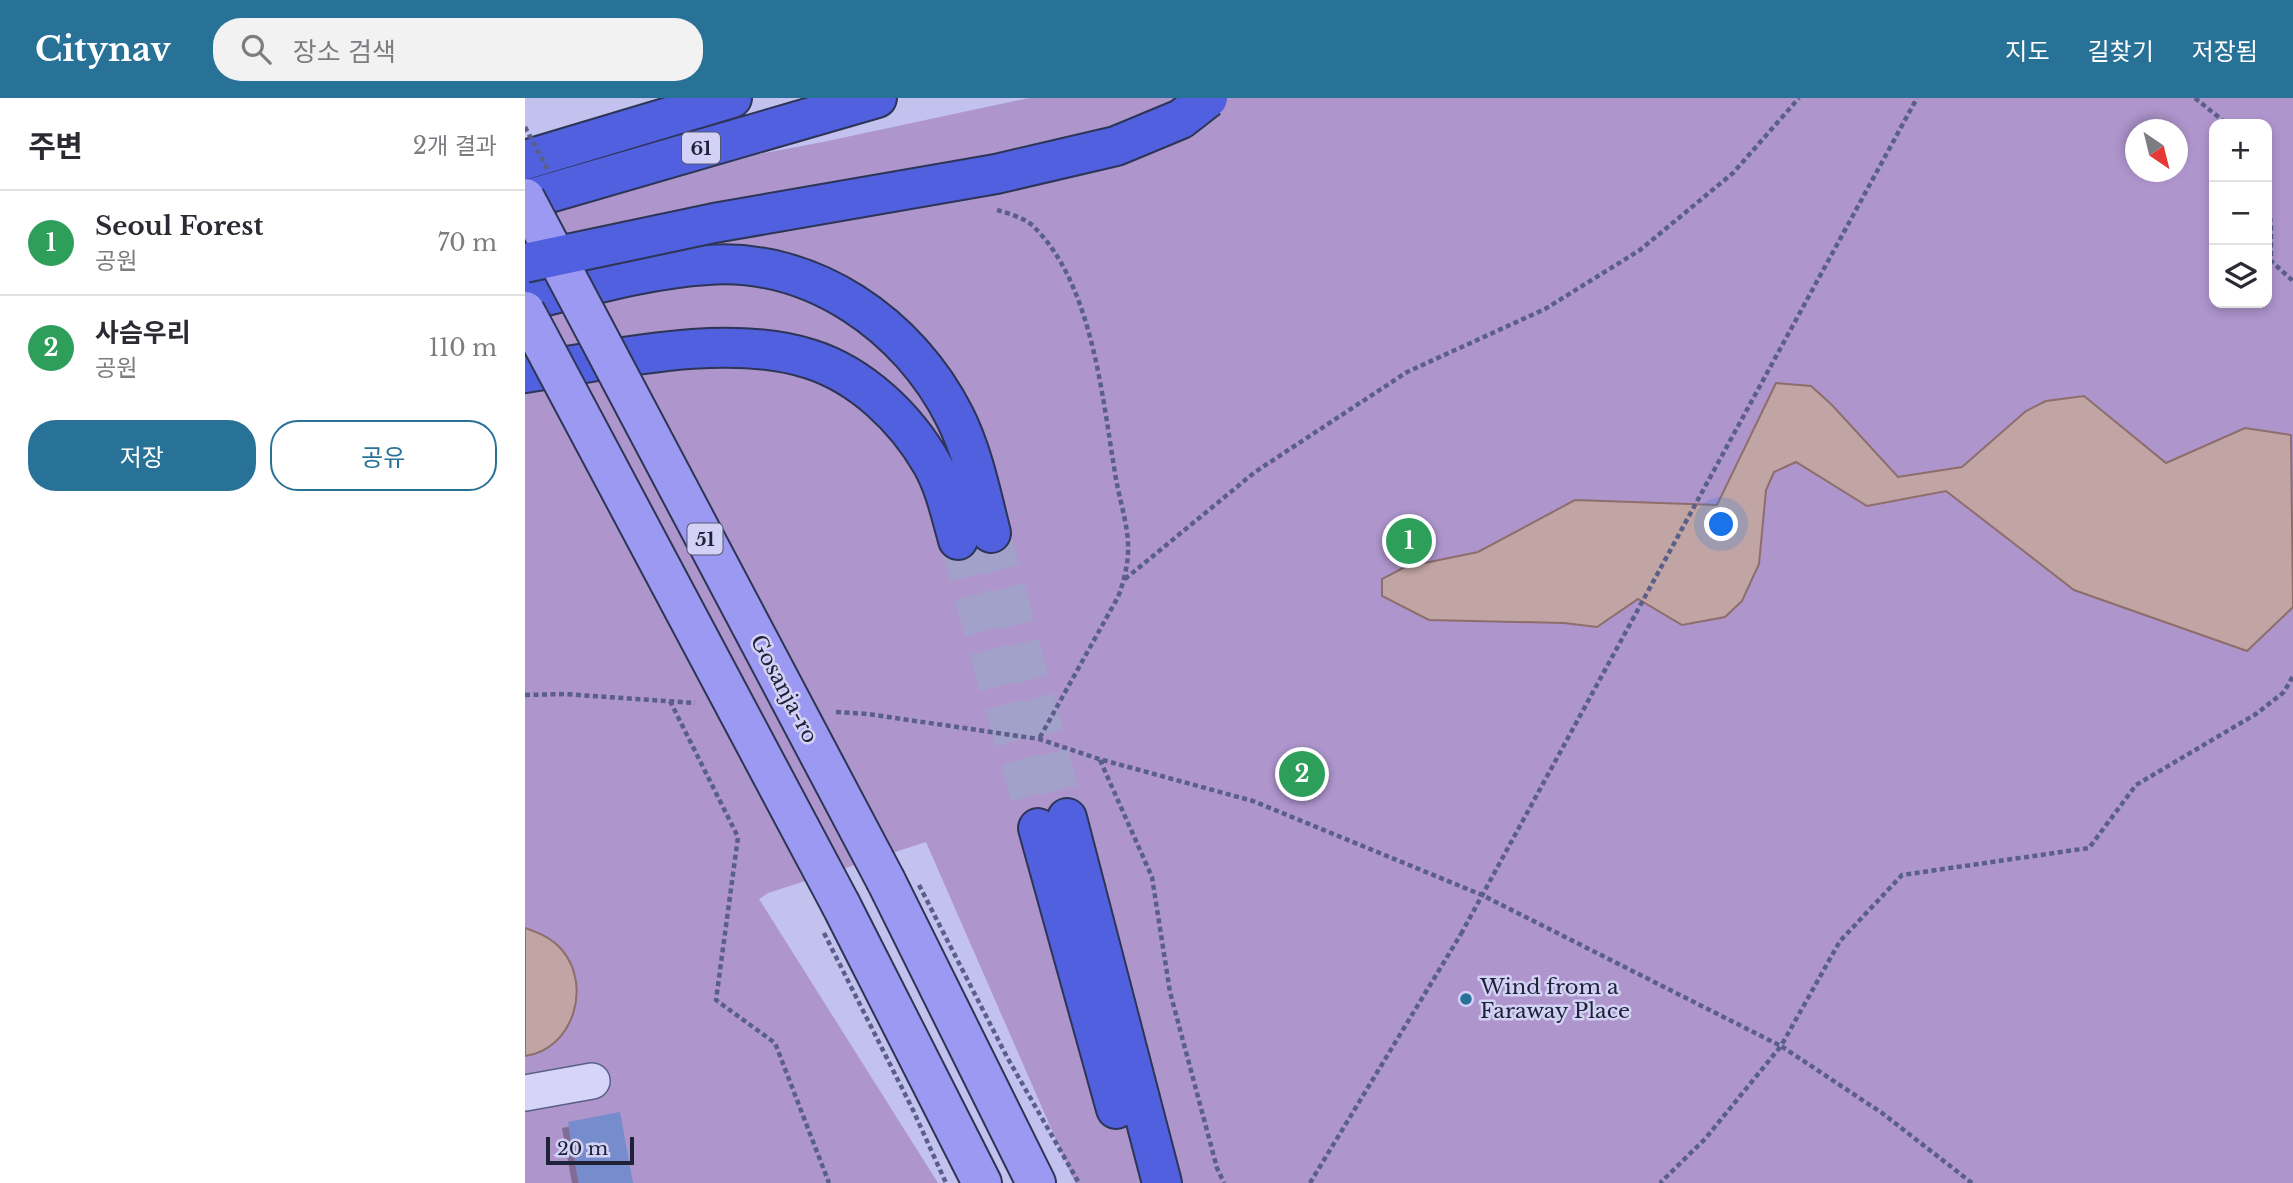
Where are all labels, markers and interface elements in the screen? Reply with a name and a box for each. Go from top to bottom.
search box [213,18,703,81]
text: Citynav [35,29,171,70]
icon: search [237,30,275,68]
text: 장소 검색 [293,36,396,68]
text: 지도 [2005,37,2050,66]
text: 길찾기 [2088,37,2154,66]
text: 저장됨 [2192,37,2258,66]
north arrow [2125,119,2188,182]
map controls [2209,119,2272,308]
button: + [2209,119,2272,182]
text: 주변 [28,128,83,165]
text: 2개 결과 [413,132,497,160]
road number: 61 [682,132,720,164]
button: − [2209,182,2272,245]
text: Seoul Forest [95,210,263,242]
text: 1 [46,229,56,257]
text: 70 m [438,229,497,257]
button: layers [2209,245,2272,308]
text: 공원 [95,247,137,275]
text: 사슴우리 [95,317,191,349]
text: 2 [44,334,58,362]
text: 110 m [429,334,497,362]
text: 공원 [95,354,137,382]
button: 저장 [28,420,256,491]
button: 공유 [270,420,497,491]
your location [1704,507,1738,541]
pin: 1 [1386,515,1432,567]
road number: 51 [687,524,723,554]
street label: Gosanja-ro [745,630,823,748]
pin: 2 [1279,748,1325,800]
place label: Wind from a Faraway Place [1479,974,1630,1024]
marker: Wind from a Faraway Place [1458,991,1474,1007]
scale bar [546,1134,633,1166]
text: 20 m [557,1137,608,1160]

